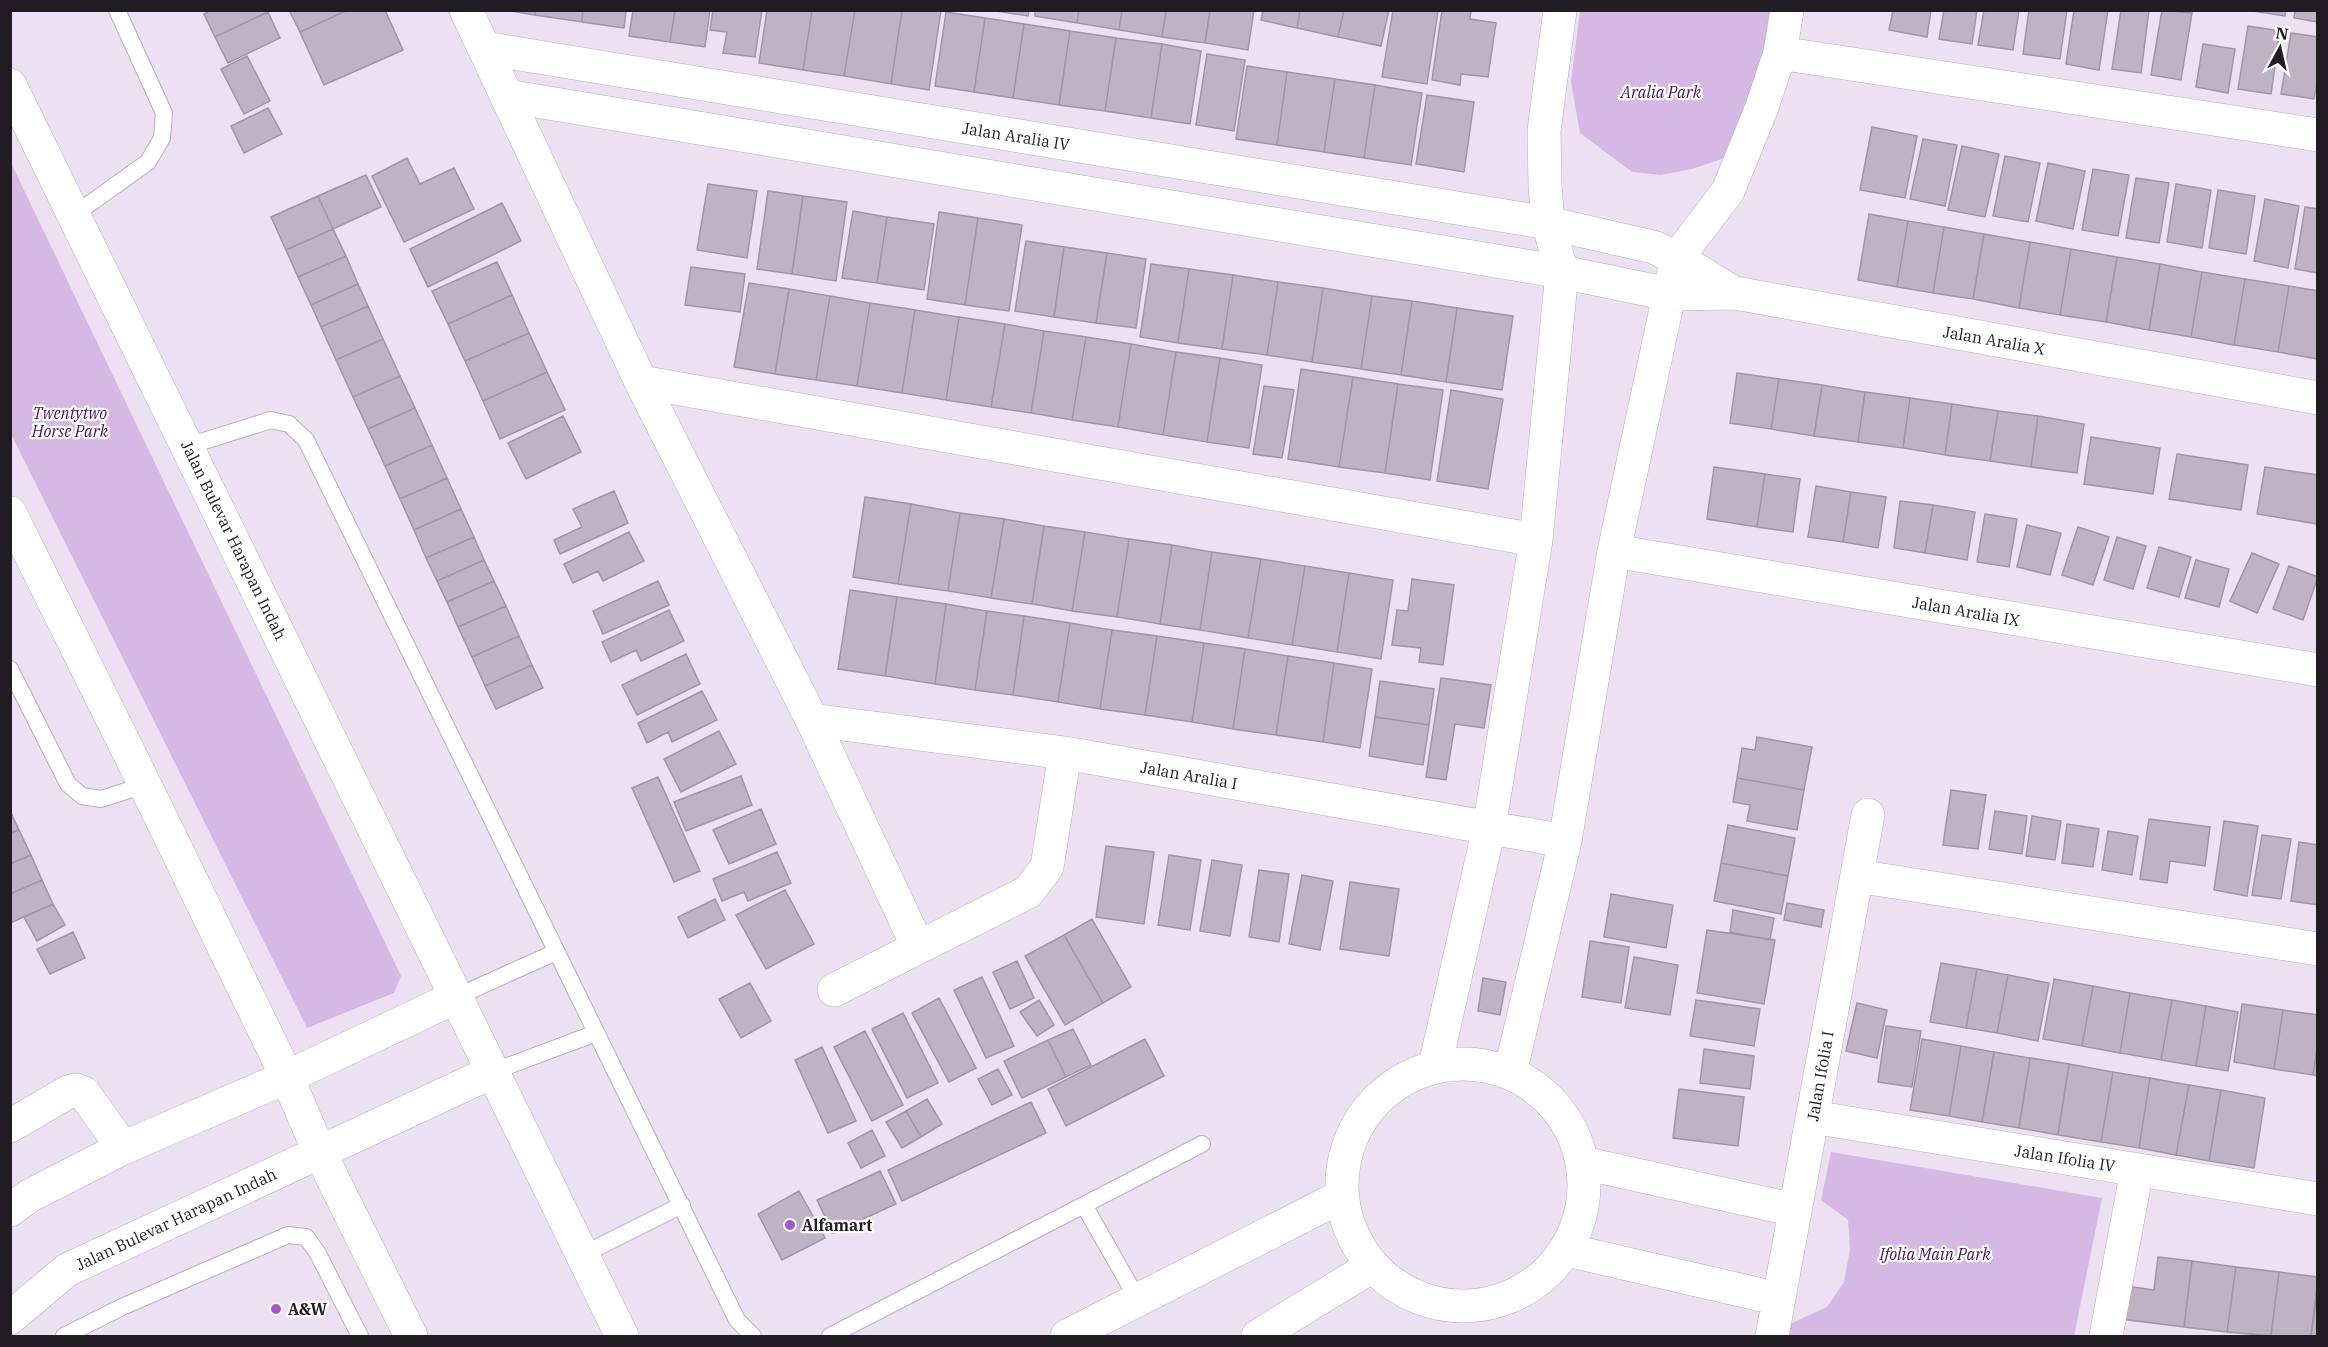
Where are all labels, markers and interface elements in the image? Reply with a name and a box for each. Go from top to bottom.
north arrow [2250,18,2310,78]
text: N [2274,22,2290,44]
park label: Aralia Park [1620,82,1702,102]
street label: Jalan Aralia IV [961,118,1072,154]
street label: Jalan Aralia X [1941,321,2047,359]
park label: Twentytwo Horse Park [31,403,109,441]
street label: Jalan Bulevar Harapan Indah [177,437,291,643]
street label: Jalan Aralia IX [1911,592,2022,630]
street label: Jalan Aralia I [1139,757,1239,793]
street label: Jalan Ifolia I [1802,1029,1838,1123]
street label: Jalan Ifolia IV [2013,1140,2117,1176]
street label: Jalan Bulevar Harapan Indah [72,1164,280,1274]
place label: Alfamart [802,1215,872,1235]
marker: Alfamart [783,1218,797,1232]
park label: Ifolia Main Park [1878,1244,1991,1264]
place label: A&W [288,1299,327,1319]
marker: A&W [269,1302,283,1316]

